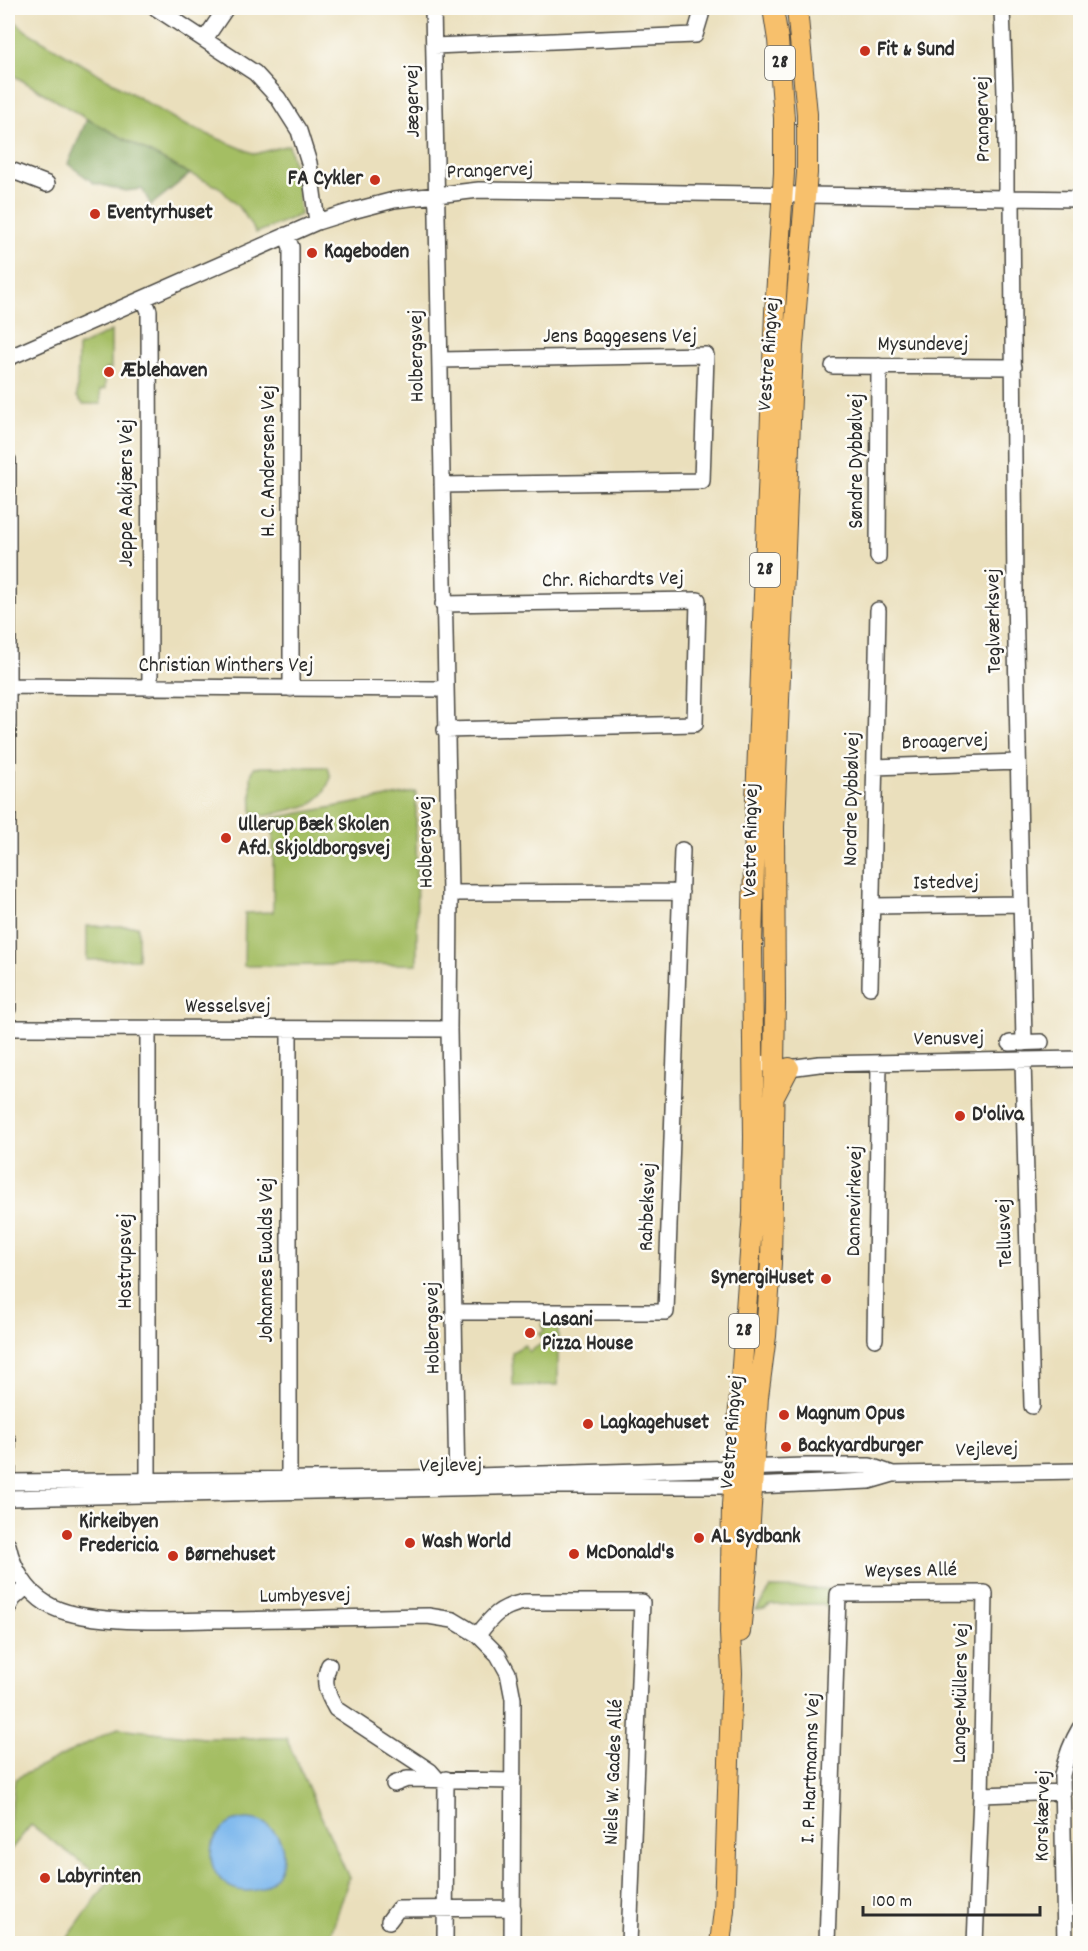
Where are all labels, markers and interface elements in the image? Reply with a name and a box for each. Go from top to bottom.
place label: Fit & Sund [877,36,955,66]
marker: Fit & Sund [858,44,872,58]
road number: 28 [765,46,795,80]
street label: Jægervej [398,64,430,138]
street label: Prangervej [968,75,1000,163]
street label: Prangervej [446,155,534,189]
place label: FA Cykler [288,165,364,195]
marker: FA Cykler [368,173,382,187]
place label: Eventyrhuset [107,199,213,229]
marker: Eventyrhuset [88,207,102,221]
place label: Kageboden [324,238,410,268]
marker: Kageboden [305,246,319,260]
street label: Vestre Ringvej [751,296,789,412]
street label: Holbergsvej [402,309,434,403]
street label: Jens Baggesens Vej [543,323,697,353]
street label: Mysundevej [878,331,969,361]
place label: Æblehaven [120,357,208,387]
marker: Æblehaven [102,365,116,379]
street label: H. C. Andersens Vej [255,385,285,537]
street label: Søndre Dybbølvej [843,393,873,529]
street label: Jeppe Aakjærs Vej [113,419,143,567]
road number: 28 [750,553,780,587]
street label: Chr. Richardts Vej [542,565,684,597]
street label: Teglværksvej [979,568,1011,674]
street label: Christian Winthers Vej [139,652,313,682]
street label: Broagervej [901,726,989,760]
street label: Nordre Dybbølvej [837,731,869,867]
street label: Vestre Ringvej [736,783,768,897]
street label: Holbergsvej [411,795,443,889]
place label: Ullerup Bæk Skolen Afd. Skjoldborgsvej [238,811,390,865]
marker: Ullerup Bæk Skolen Afd. Skjoldborgsvej [219,831,233,845]
street label: Istedvej [913,868,979,900]
street label: Wesselsvej [185,993,271,1023]
street label: Venusvej [914,1024,984,1056]
place label: D'oliva [972,1101,1025,1131]
marker: D'oliva [953,1109,967,1123]
street label: Dannevirkevej [840,1145,872,1257]
street label: Rahbeksvej [632,1162,666,1252]
street label: Johannes Ewalds Vej [253,1178,283,1343]
street label: Tellusvej [990,1198,1022,1268]
street label: Hostrupsvej [112,1213,142,1309]
place label: SynergiHuset [711,1264,814,1294]
marker: SynergiHuset [819,1272,833,1286]
street label: Holbergsvej [418,1281,450,1375]
place label: Lasani Pizza House [542,1306,633,1360]
road number: 28 [729,1314,759,1348]
marker: Lasani Pizza House [523,1326,537,1340]
street label: Vestre Ringvej [713,1374,753,1490]
place label: Magnum Opus [796,1400,905,1430]
marker: Magnum Opus [777,1408,791,1422]
place label: Lagkagehuset [600,1409,709,1439]
marker: Lagkagehuset [581,1417,595,1431]
place label: Backyardburger [798,1432,924,1462]
street label: Vejlevej [955,1435,1019,1467]
marker: Backyardburger [779,1440,793,1454]
street label: Vejlevej [419,1451,483,1483]
place label: Kirkeibyen Fredericia [79,1508,159,1562]
place label: AL Sydbank [711,1523,801,1553]
marker: Kirkeibyen Fredericia [60,1528,74,1542]
place label: Wash World [422,1528,511,1558]
marker: AL Sydbank [692,1531,706,1545]
marker: Wash World [403,1536,417,1550]
place label: McDonald's [586,1539,674,1569]
place label: Børnehuset [185,1541,276,1571]
marker: McDonald's [567,1547,581,1561]
marker: Børnehuset [166,1549,180,1563]
street label: Weyses Allé [865,1556,957,1588]
street label: Lumbyesvej [259,1581,351,1613]
street label: Lange-Müllers Vej [946,1622,978,1764]
street label: I. P. Hartmanns Vej [794,1692,830,1844]
street label: Niels W. Gades Allé [597,1698,633,1846]
street label: Korskærvej [1028,1770,1060,1862]
place label: Labyrinten [57,1863,141,1893]
marker: Labyrinten [38,1871,52,1885]
scale bar [863,1879,1040,1917]
text: 100 m [872,1890,912,1915]

